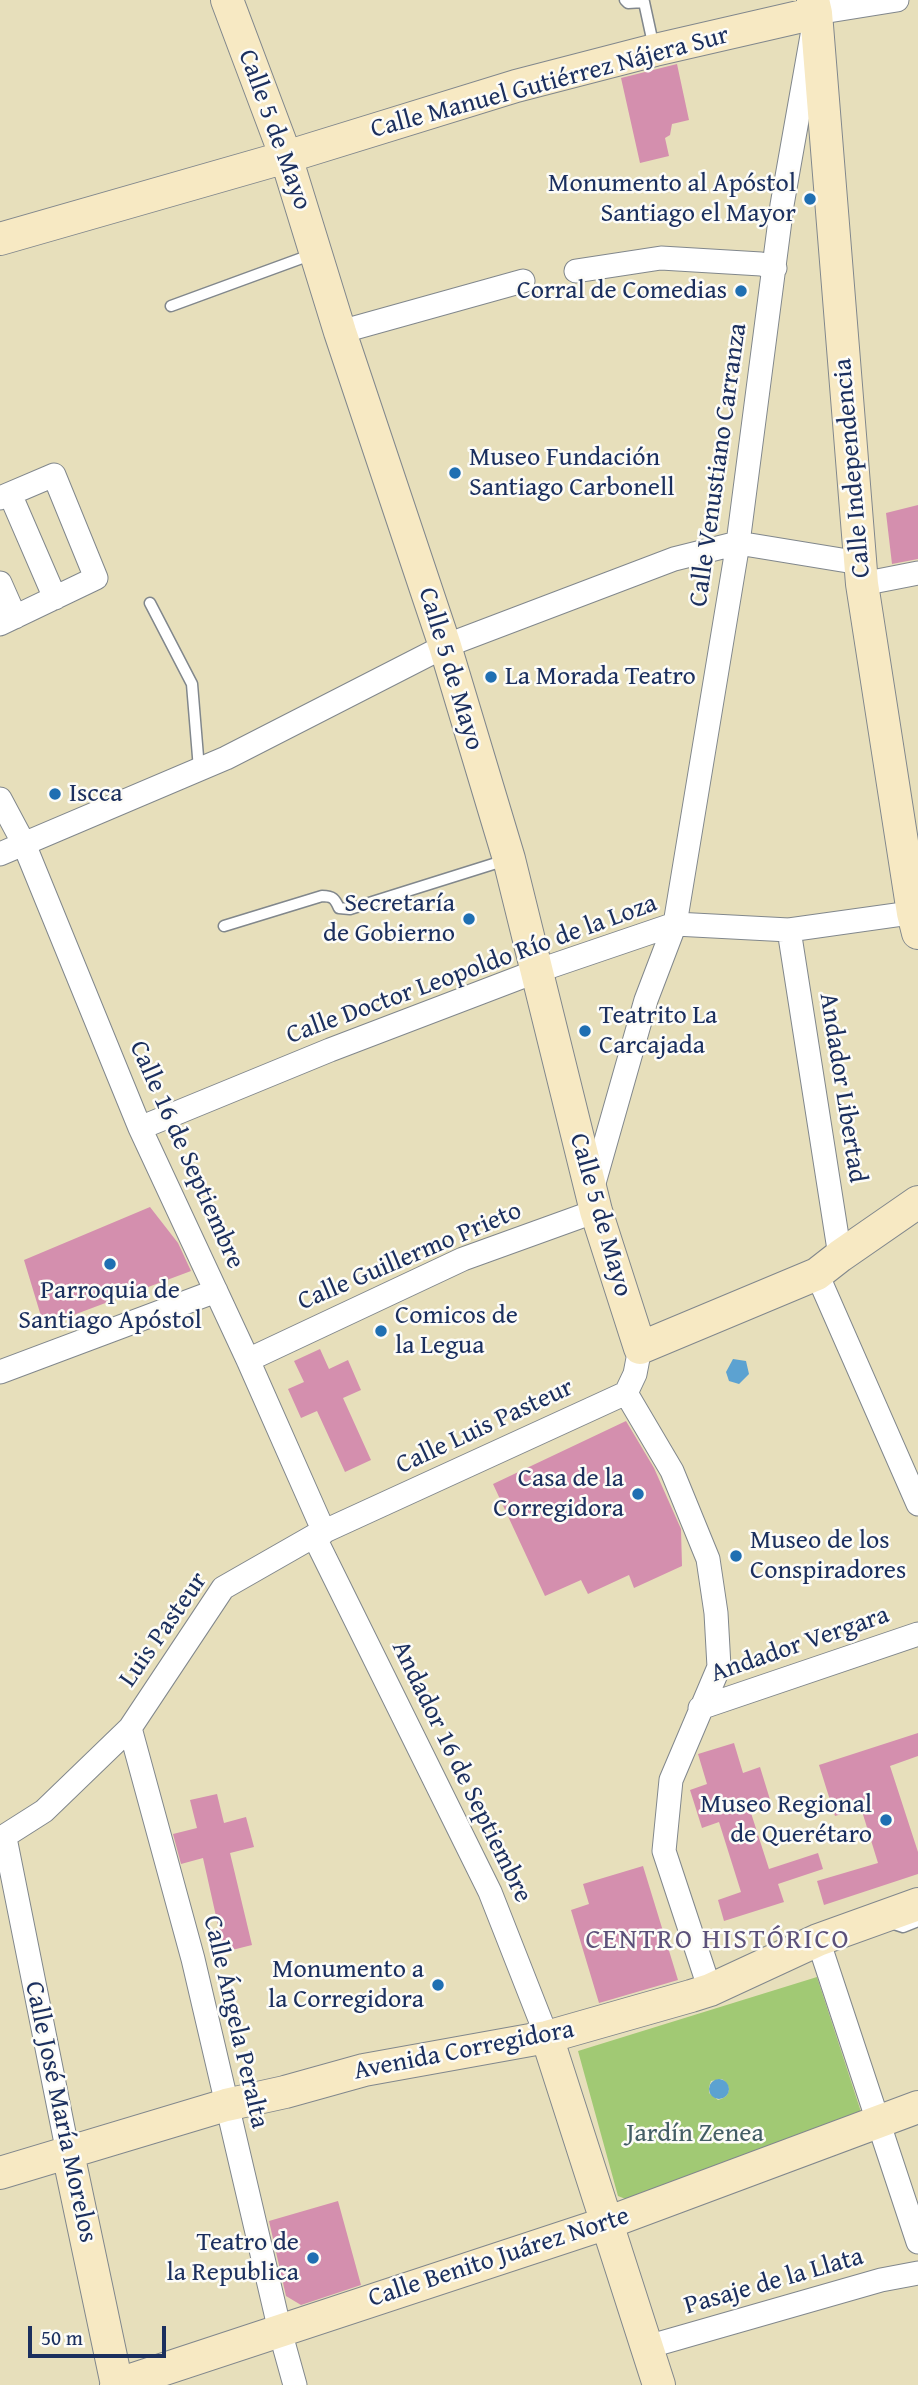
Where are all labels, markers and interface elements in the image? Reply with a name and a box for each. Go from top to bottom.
street label: Calle Manuel Gutiérrez Nájera Sur [368,20,732,146]
street label: Calle 5 de Mayo [231,46,317,214]
place label: Monumento al Apóstol Santiago el Mayor [548,168,796,230]
marker: Monumento al Apóstol Santiago el Mayor [802,191,818,207]
place label: Corral de Comedias [517,275,727,307]
marker: Corral de Comedias [733,283,749,299]
street label: Calle Venustiano Carranza [684,321,754,609]
street label: Calle Independencia [828,357,878,579]
place label: Museo Fundación Santiago Carbonell [469,442,675,504]
marker: Museo Fundación Santiago Carbonell [447,465,463,481]
street label: Calle 5 de Mayo [410,584,490,754]
place label: La Morada Teatro [505,661,696,693]
marker: La Morada Teatro [483,669,499,685]
place label: Iscca [69,778,123,810]
marker: Iscca [47,786,63,802]
street label: Calle Doctor Leopoldo Río de la Loza [282,888,662,1052]
place label: Secretaría de Gobierno [323,888,455,950]
marker: Secretaría de Gobierno [461,911,477,927]
street label: Andador Libertad [812,991,872,1185]
place label: Teatrito La Carcajada [599,1000,717,1062]
marker: Teatrito La Carcajada [577,1023,593,1039]
street label: Calle 16 de Septiembre [122,1036,250,1274]
street label: Calle 5 de Mayo [562,1130,638,1300]
street label: Calle Guillermo Prieto [293,1196,527,1318]
marker: Parroquia de Santiago Apóstol [102,1256,118,1272]
place label: Parroquia de Santiago Apóstol [18,1275,202,1336]
place label: Comicos de la Legua [395,1300,518,1362]
marker: Comicos de la Legua [373,1323,389,1339]
street label: Calle Luis Pasteur [392,1372,578,1482]
place label: Casa de la Corregidora [493,1463,624,1524]
marker: Casa de la Corregidora [630,1486,646,1502]
place label: Museo de los Conspiradores [750,1525,906,1586]
marker: Museo de los Conspiradores [728,1548,744,1564]
street label: Luis Pasteur [113,1567,215,1693]
street label: Andador Vergara [707,1600,893,1690]
street label: Andador 16 de Septiembre [384,1636,538,1908]
place label: Museo Regional de Querétaro [700,1789,872,1850]
marker: Museo Regional de Querétaro [878,1812,894,1828]
street label: Calle Ángela Peralta [195,1913,275,2131]
district label: CENTRO HISTÓRICO [587,1924,849,1958]
place label: Monumento a la Corregidora [268,1954,424,2016]
marker: Monumento a la Corregidora [430,1977,446,1993]
street label: Calle José María Morelos [17,1979,103,2245]
street label: Avenida Corregidora [351,2014,577,2088]
park label: Jardín Zenea [626,2118,764,2150]
street label: Calle Benito Juárez Norte [365,2201,633,2315]
place label: Teatro de la Republica [167,2227,299,2288]
street label: Pasaje de la Llata [681,2242,867,2322]
marker: Teatro de la Republica [305,2250,321,2266]
scale bar [32,2312,170,2356]
text: 50 m [41,2322,83,2353]

